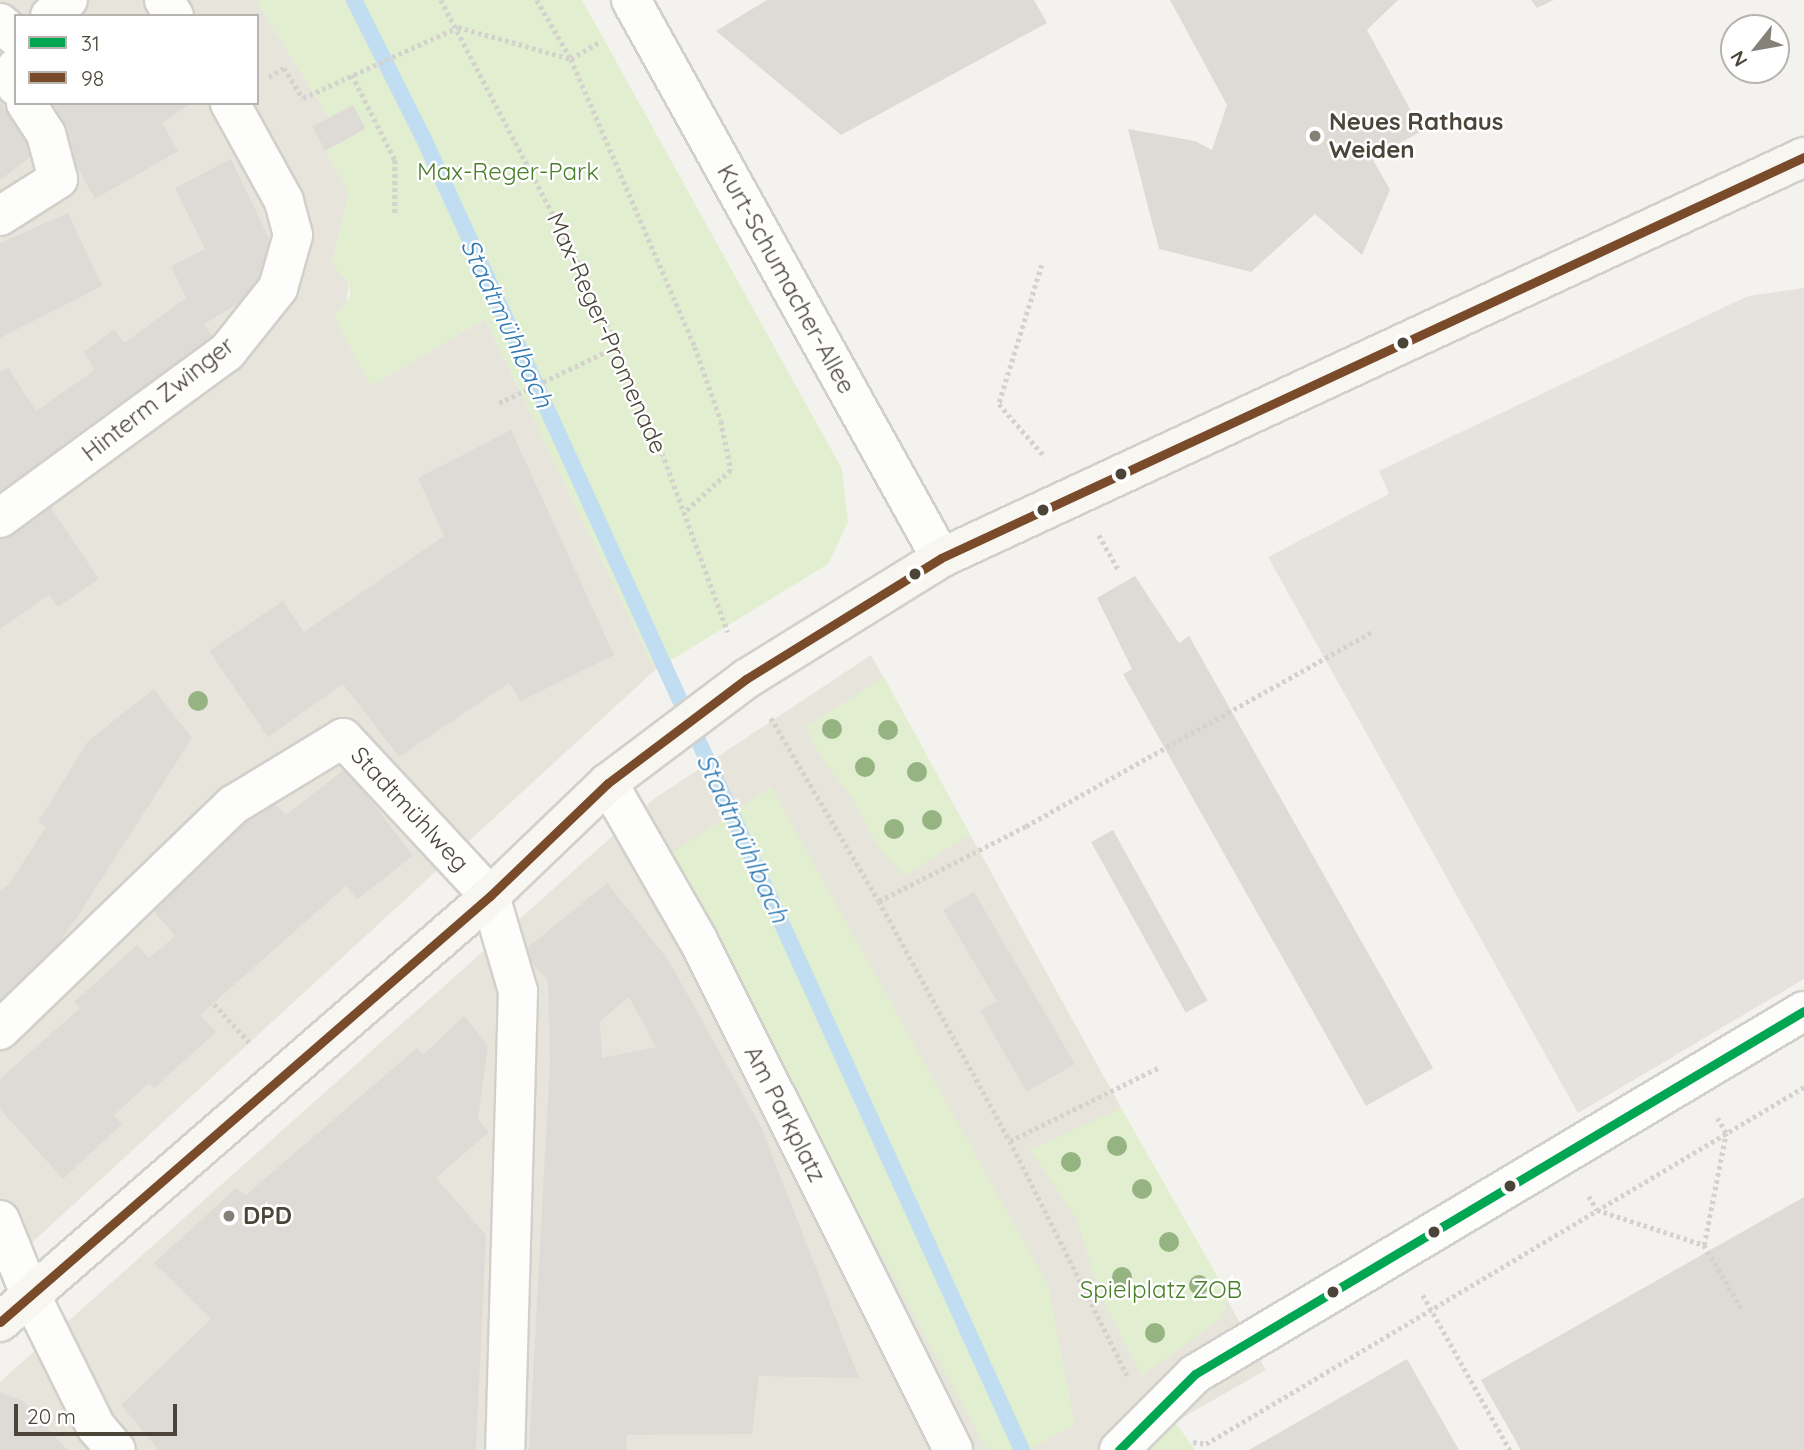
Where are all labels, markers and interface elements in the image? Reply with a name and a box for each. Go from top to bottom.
legend [14,14,259,105]
north arrow [1720,14,1790,84]
text: 31 [81,30,100,56]
text: N [1725,47,1753,71]
text: 98 [81,65,104,91]
place label: Neues Rathaus Weiden [1329,108,1503,164]
marker: Neues Rathaus Weiden [1307,128,1323,144]
park label: Max-Reger-Park [417,158,599,186]
street label: Kurt-Schumacher-Allee [711,159,861,399]
street label: Max-Reger-Promenade [541,208,673,458]
water label: Stadtmühlbach [454,234,560,412]
street label: Hinterm Zwinger [76,331,240,467]
unlabelled marker [1396,336,1410,350]
unlabelled marker [1114,467,1128,481]
unlabelled marker [1036,503,1050,517]
unlabelled marker [908,567,922,581]
street label: Stadtmühlweg [345,741,475,877]
water label: Stadtmühlbach [690,749,796,927]
street label: Am Parkplatz [738,1041,832,1187]
unlabelled marker [1503,1179,1517,1193]
place label: DPD [243,1202,292,1230]
marker: DPD [221,1208,237,1224]
unlabelled marker [1427,1225,1441,1239]
park label: Spielplatz ZOB [1080,1276,1242,1304]
unlabelled marker [1326,1285,1340,1299]
scale bar [18,1390,180,1434]
text: 20 m [27,1403,76,1429]

